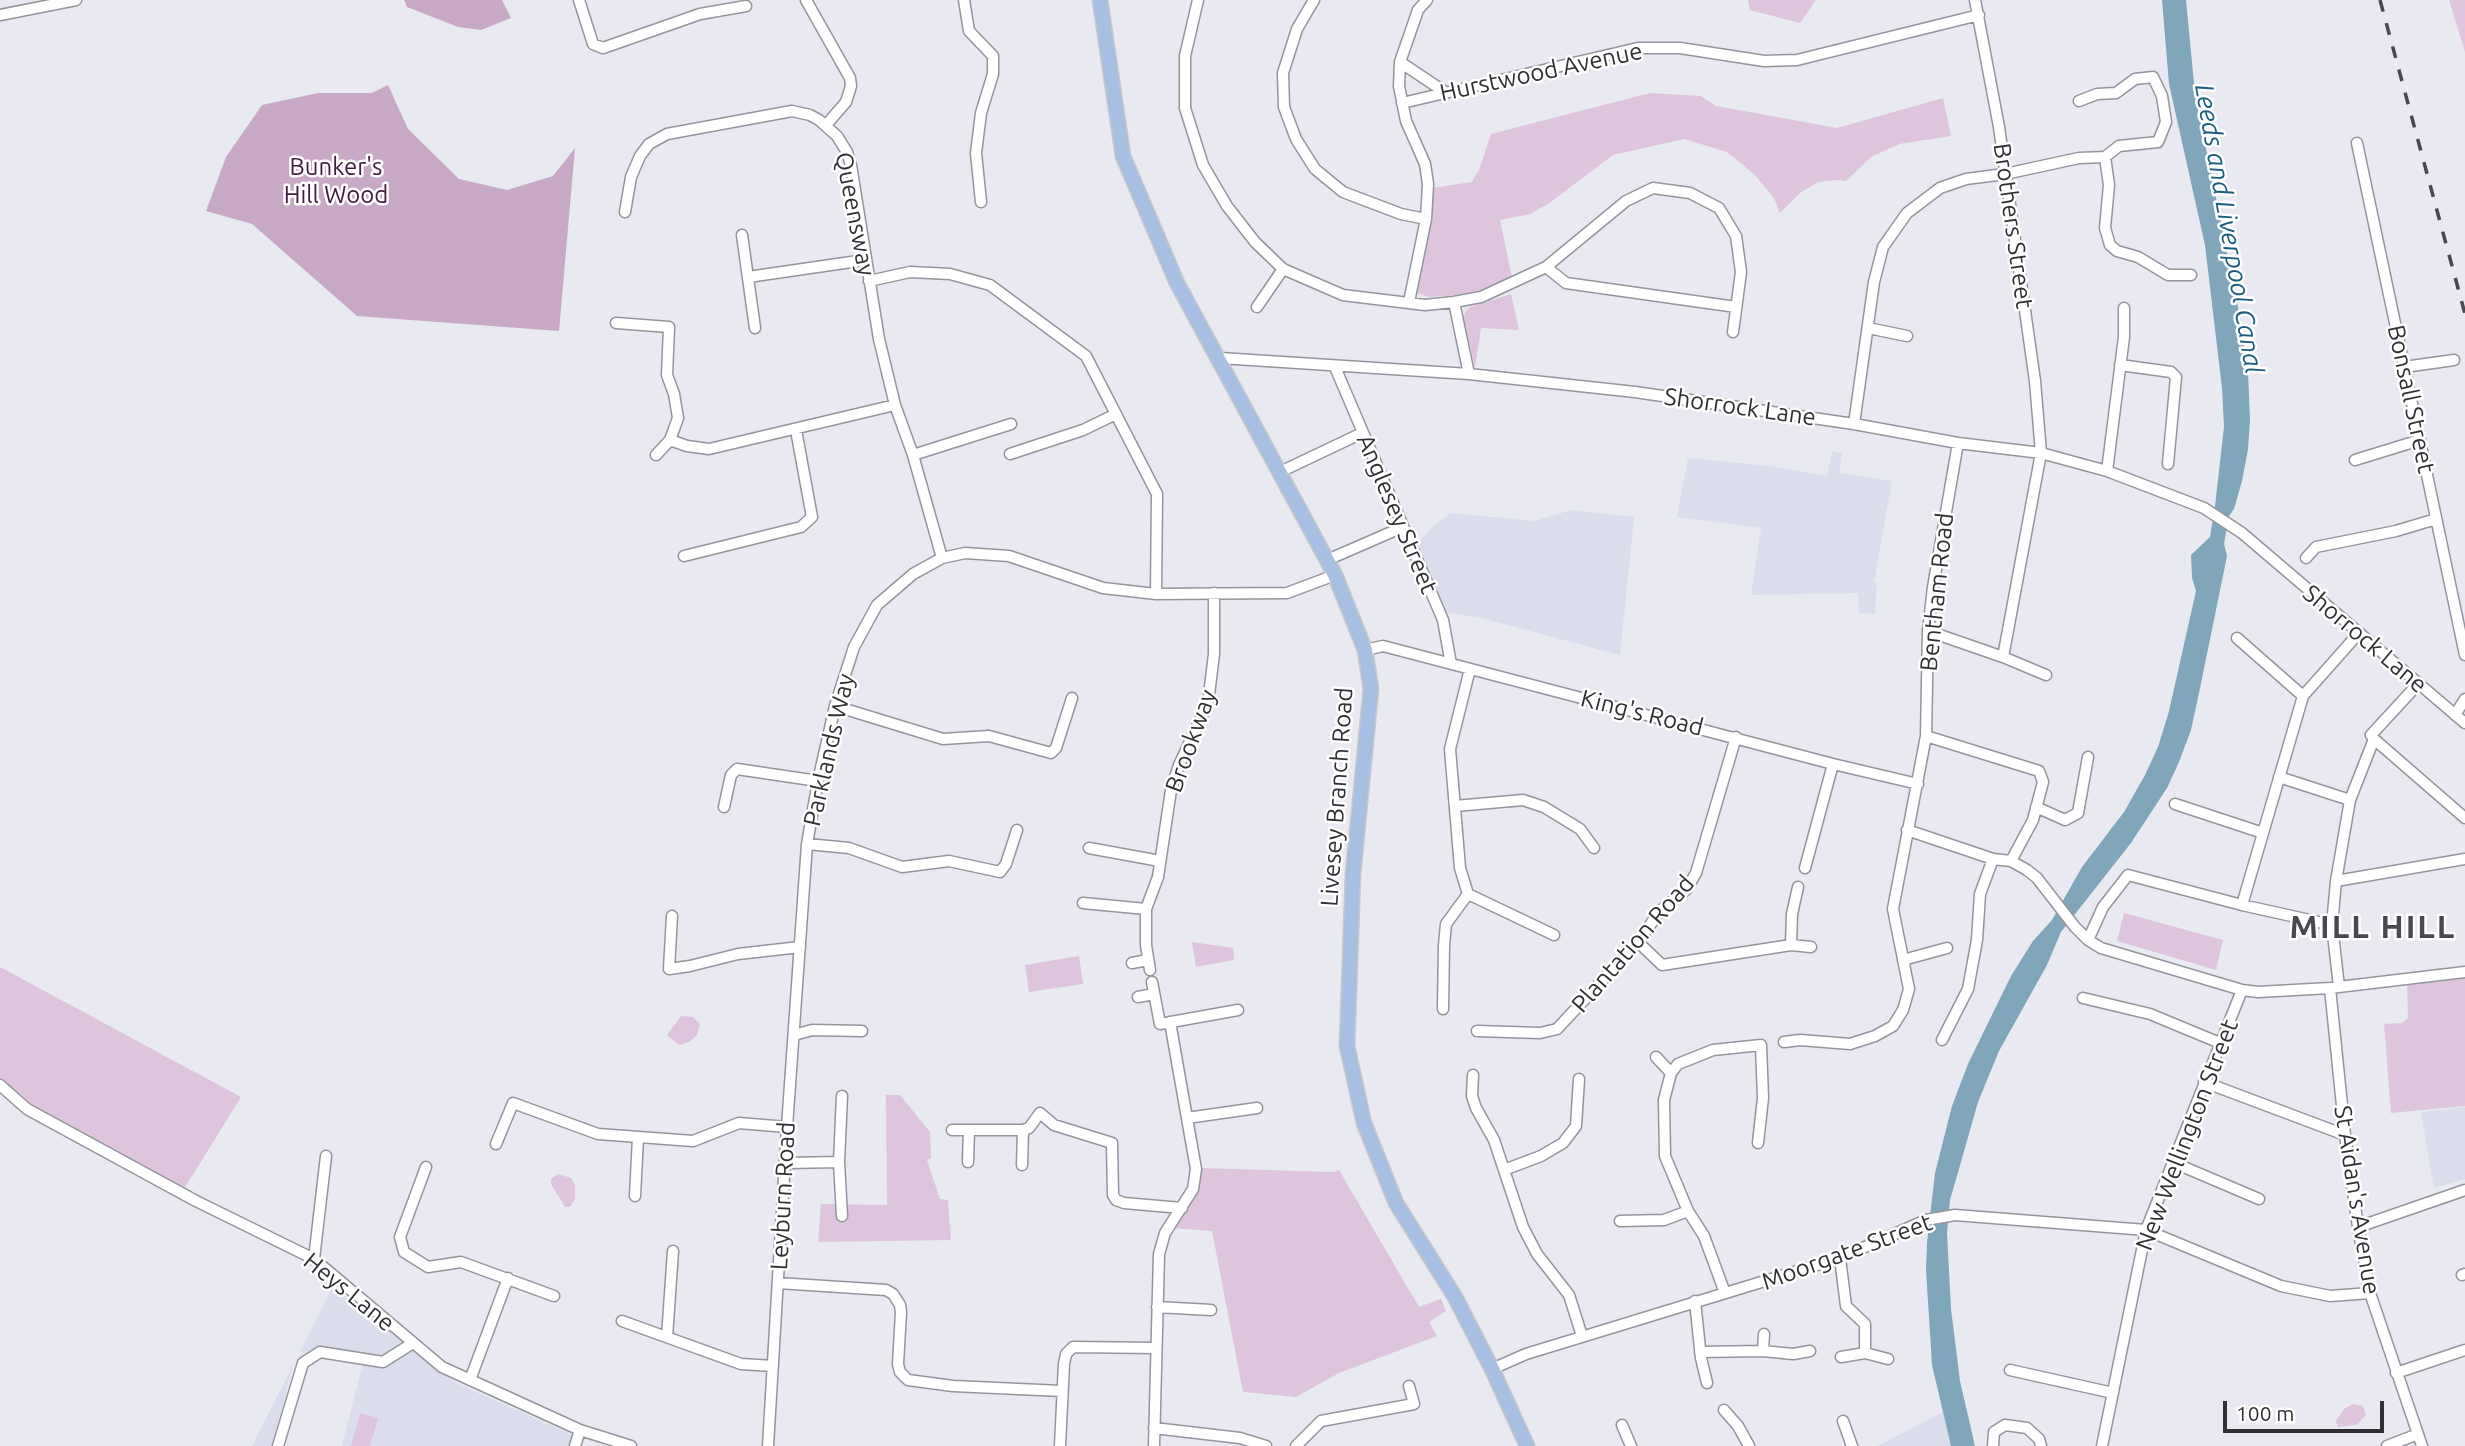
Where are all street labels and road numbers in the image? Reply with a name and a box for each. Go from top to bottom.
street label: Hurstwood Avenue [1437,36,1645,108]
street label: Brothers Street [1987,141,2039,311]
street label: Queensway [829,150,881,278]
street label: Bonsall Street [2381,322,2441,476]
street label: Shorrock Lane [1662,382,1818,432]
street label: Anglesey Street [1350,430,1444,598]
street label: Bentham Road [1914,511,1960,673]
street label: Shorrock Lane [2297,579,2433,699]
street label: Parklands Way [797,671,861,829]
street label: King's Road [1578,684,1706,742]
street label: Brookway [1159,686,1223,796]
street label: Livesey Branch Road [1315,686,1359,908]
street label: Plantation Road [1566,870,1700,1018]
street label: New Wellington Street [2130,1015,2244,1255]
street label: St Aidan's Avenue [2328,1103,2386,1297]
street label: Leyburn Road [765,1121,801,1271]
street label: Moorgate Street [1758,1208,1936,1296]
street label: Heys Lane [298,1247,400,1337]

